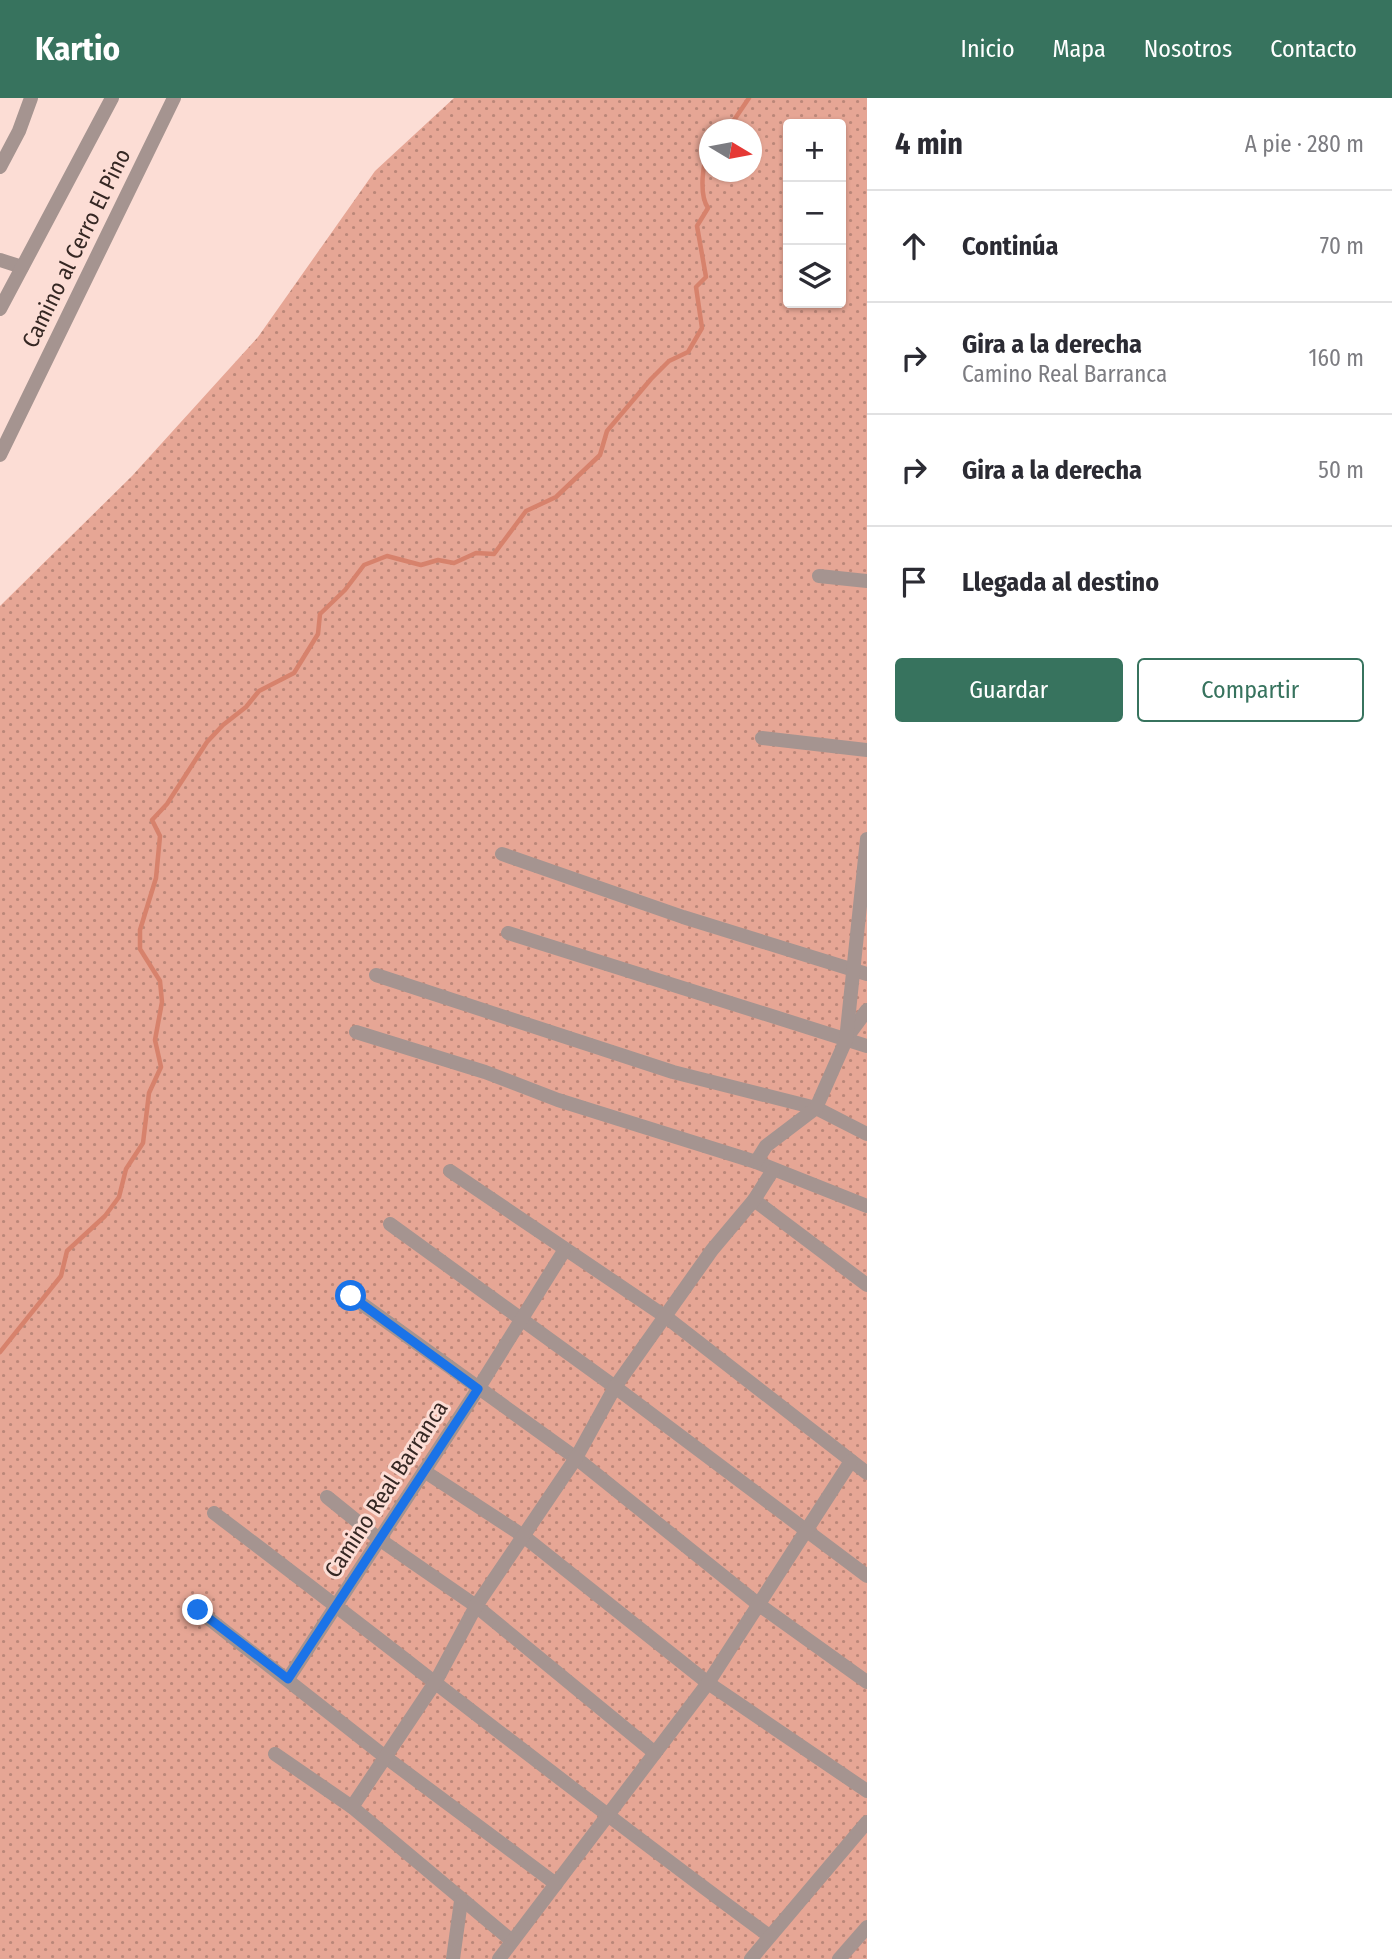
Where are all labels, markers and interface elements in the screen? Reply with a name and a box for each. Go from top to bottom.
text: Kartio [35,29,120,69]
text: Inicio [961,35,1015,63]
text: Mapa [1053,35,1106,63]
text: Nosotros [1144,35,1232,63]
text: Contacto [1270,35,1357,63]
north arrow [699,119,762,182]
map controls [783,119,846,308]
button: + [783,119,846,182]
text: 4 min [895,126,963,162]
text: A pie · 280 m [1245,130,1364,158]
street label: Camino al Cerro El Pino [16,144,136,352]
button: − [783,182,846,245]
icon: ahead [895,227,933,265]
text: Continúa [962,231,1059,262]
text: 70 m [1320,232,1364,260]
button: layers [783,245,846,308]
text: Gira a la derecha [962,329,1142,360]
icon: right [895,339,933,377]
text: 160 m [1309,344,1364,372]
text: Camino Real Barranca [962,360,1167,388]
icon: right [895,451,933,489]
text: Gira a la derecha [962,455,1142,486]
text: 50 m [1318,456,1364,484]
icon: arrive [895,563,933,601]
text: Llegada al destino [962,567,1159,598]
button: Guardar [895,658,1123,722]
button: Compartir [1137,658,1364,722]
route start [335,1280,366,1311]
street label: Camino Real Barranca [318,1395,454,1583]
route end [182,1594,213,1625]

